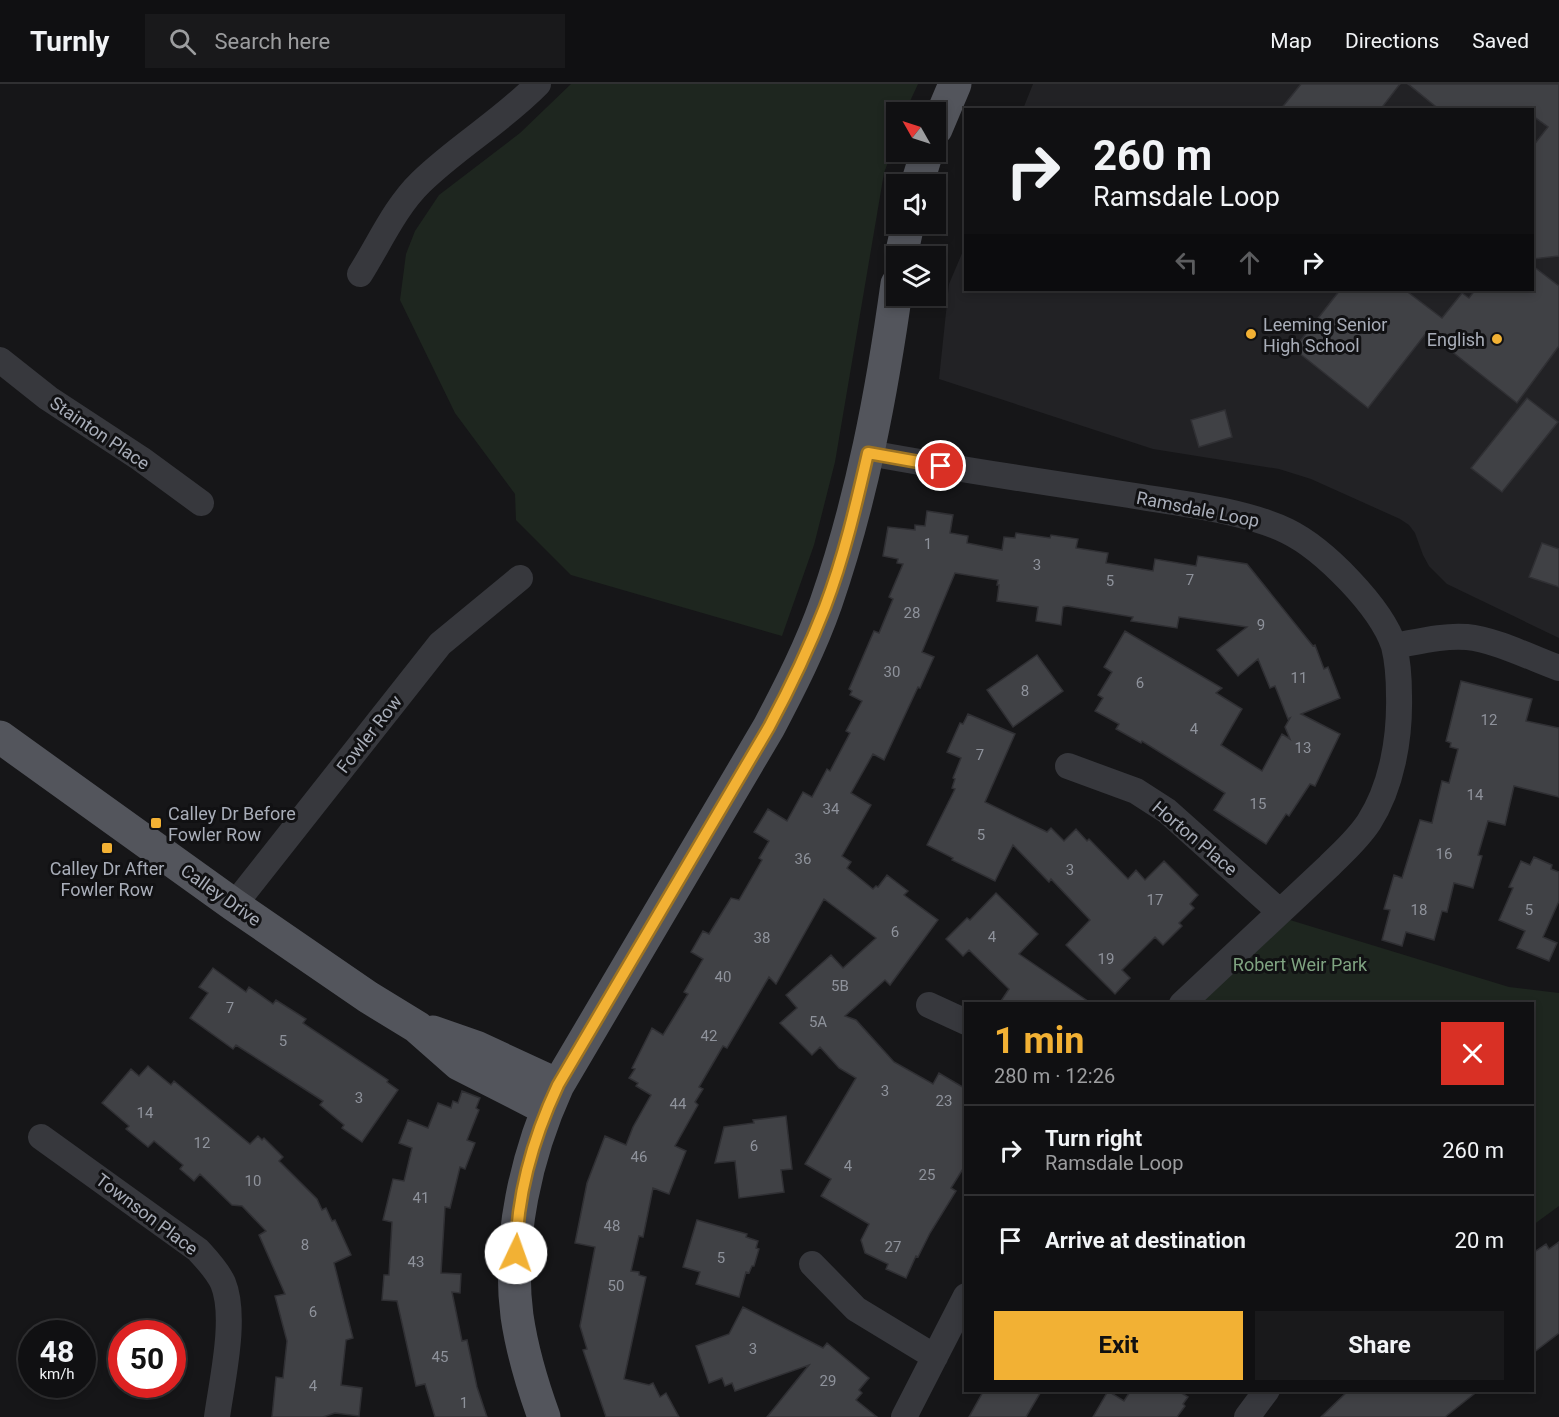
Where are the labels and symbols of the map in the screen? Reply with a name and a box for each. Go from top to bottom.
north arrow [886,102,946,162]
place label: Leeming Senior High School [1263,314,1387,356]
marker: Leeming Senior High School [1244,327,1258,341]
place label: English [1427,329,1485,350]
marker: English [1490,332,1504,346]
street label: Stainton Place [46,392,154,474]
pin [915,440,966,491]
street label: Ramsdale Loop [1135,487,1261,531]
house number: 1 [924,535,932,553]
house number: 3 [1033,556,1041,574]
house number: 7 [1186,571,1194,589]
house number: 5 [1106,572,1114,590]
house number: 28 [904,604,920,622]
house number: 9 [1257,616,1265,634]
house number: 30 [884,663,900,681]
house number: 11 [1291,669,1307,687]
house number: 6 [1136,674,1144,692]
house number: 8 [1021,682,1029,700]
street label: Fowler Row [332,691,406,777]
house number: 12 [1481,711,1497,729]
house number: 4 [1190,720,1199,738]
house number: 13 [1295,739,1311,757]
house number: 7 [976,746,984,764]
house number: 14 [1467,786,1484,804]
house number: 15 [1250,795,1266,813]
street label: Horton Place [1148,796,1242,880]
house number: 34 [823,800,840,818]
place label: Calley Dr Before Fowler Row [168,803,296,845]
marker: Calley Dr Before Fowler Row [149,816,163,830]
house number: 5 [977,826,985,844]
marker: Calley Dr After Fowler Row [100,841,114,855]
house number: 16 [1436,845,1452,863]
house number: 36 [795,850,811,868]
place label: Calley Dr After Fowler Row [50,858,164,900]
street label: Calley Drive [177,860,265,930]
house number: 3 [1066,861,1074,879]
house number: 17 [1147,891,1163,909]
house number: 18 [1411,901,1427,919]
house number: 5 [1525,901,1533,919]
house number: 6 [891,923,899,941]
house number: 4 [988,928,997,946]
house number: 38 [754,929,770,947]
house number: 19 [1098,950,1114,968]
park label: Robert Weir Park [1233,954,1368,975]
house number: 40 [715,968,731,986]
house number: 5B [831,977,849,995]
house number: 7 [226,999,234,1017]
house number: 5A [809,1013,827,1031]
house number: 42 [701,1027,717,1045]
house number: 5 [279,1032,287,1050]
house number: 3 [881,1082,889,1100]
house number: 3 [355,1089,363,1107]
house number: 23 [936,1092,952,1110]
house number: 44 [670,1095,687,1113]
house number: 14 [137,1104,154,1122]
house number: 12 [194,1134,210,1152]
house number: 6 [750,1137,758,1155]
house number: 46 [631,1148,647,1166]
house number: 4 [844,1157,853,1175]
house number: 25 [919,1166,935,1184]
street label: Townson Place [92,1169,202,1259]
house number: 10 [245,1172,261,1190]
house number: 41 [413,1189,429,1207]
house number: 48 [604,1217,620,1235]
position arrow [484,1221,548,1285]
house number: 8 [301,1236,309,1254]
house number: 27 [885,1238,901,1256]
house number: 5 [717,1249,725,1267]
house number: 43 [408,1253,424,1271]
house number: 50 [608,1277,624,1295]
house number: 6 [309,1303,317,1321]
speed limit sign: 50 [108,1320,186,1398]
house number: 3 [749,1340,757,1358]
house number: 45 [432,1348,448,1366]
house number: 29 [820,1372,836,1390]
house number: 4 [309,1377,318,1395]
house number: 1 [460,1394,468,1412]

